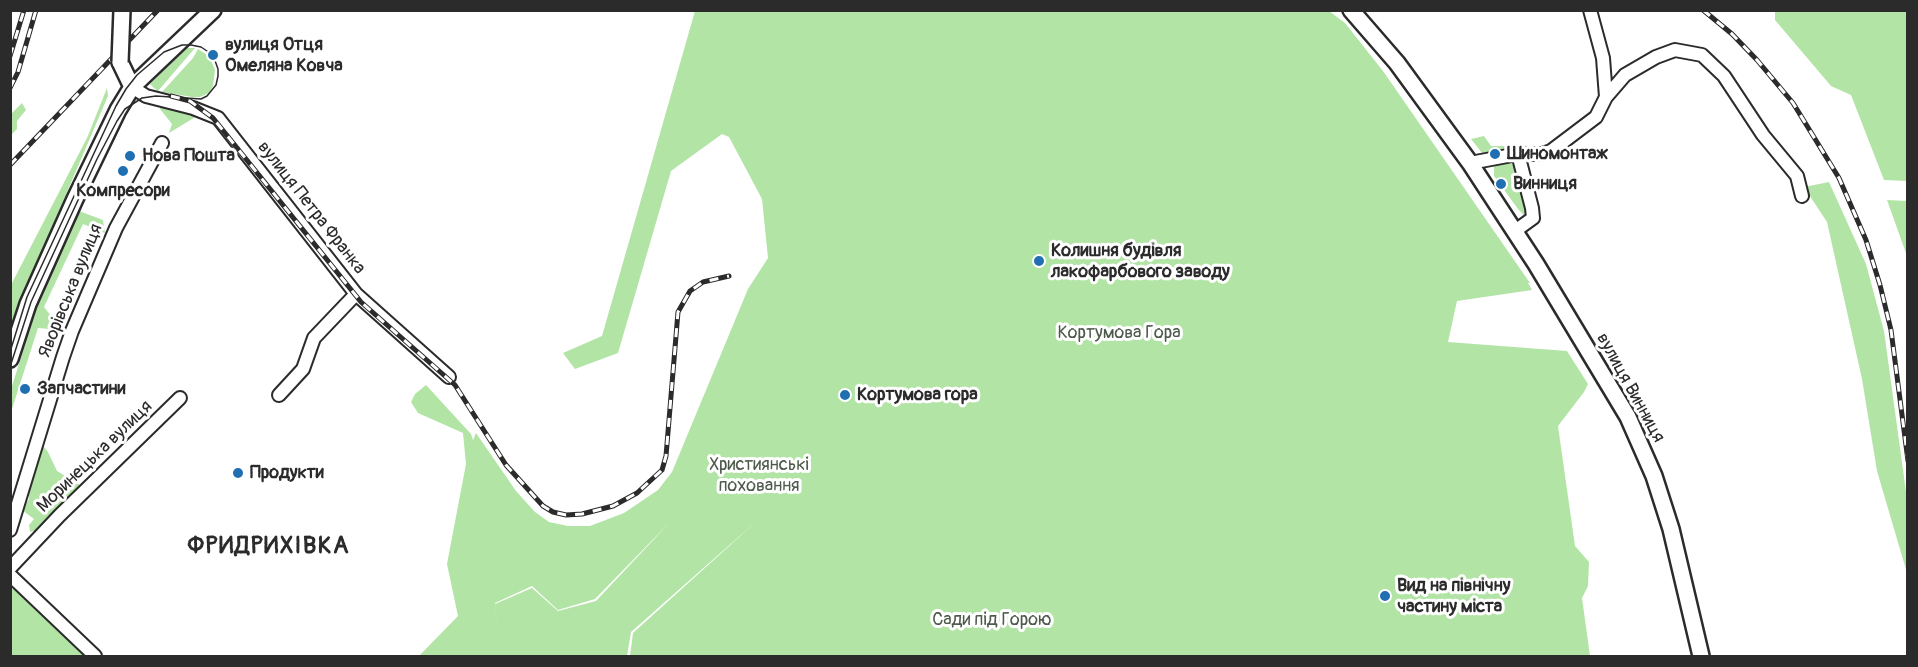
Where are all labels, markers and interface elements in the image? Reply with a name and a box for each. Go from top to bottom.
place label: вулиця Отця Омеляна Ковча [225,34,343,76]
marker: вулиця Отця Омеляна Ковча [206,48,220,62]
street label: вулиця Петра Франка [252,137,370,279]
place label: Шиномонтаж [1507,143,1608,165]
place label: Нова Пошта [142,145,235,167]
marker: Шиномонтаж [1488,147,1502,161]
marker: Нова Пошта [123,149,137,163]
marker: Компресори [116,164,130,178]
place label: Винниця [1513,173,1577,195]
marker: Винниця [1494,177,1508,191]
place label: Компресори [76,180,170,202]
street label: Яворівська вулиця [34,221,108,361]
place label: Колишня будівля лакофарбового заводу [1051,240,1230,282]
marker: Колишня будівля лакофарбового заводу [1032,254,1046,268]
park label: Кортумова Гора [1057,322,1181,344]
street label: вулиця Винниця [1591,330,1669,446]
place label: Запчастини [37,378,126,400]
marker: Запчастини [18,382,32,396]
place label: Кортумова гора [857,384,978,406]
marker: Кортумова гора [838,388,852,402]
street label: Моринецька вулиця [33,396,157,518]
park label: Християнські поховання [709,454,809,496]
place label: Продукти [250,462,324,484]
marker: Продукти [231,466,245,480]
district label: ФРИДРИХІВКА [188,533,350,561]
place label: Вид на північну частину міста [1397,575,1510,618]
marker: Вид на північну частину міста [1378,589,1392,603]
park label: Сади під Горою [932,609,1052,631]

